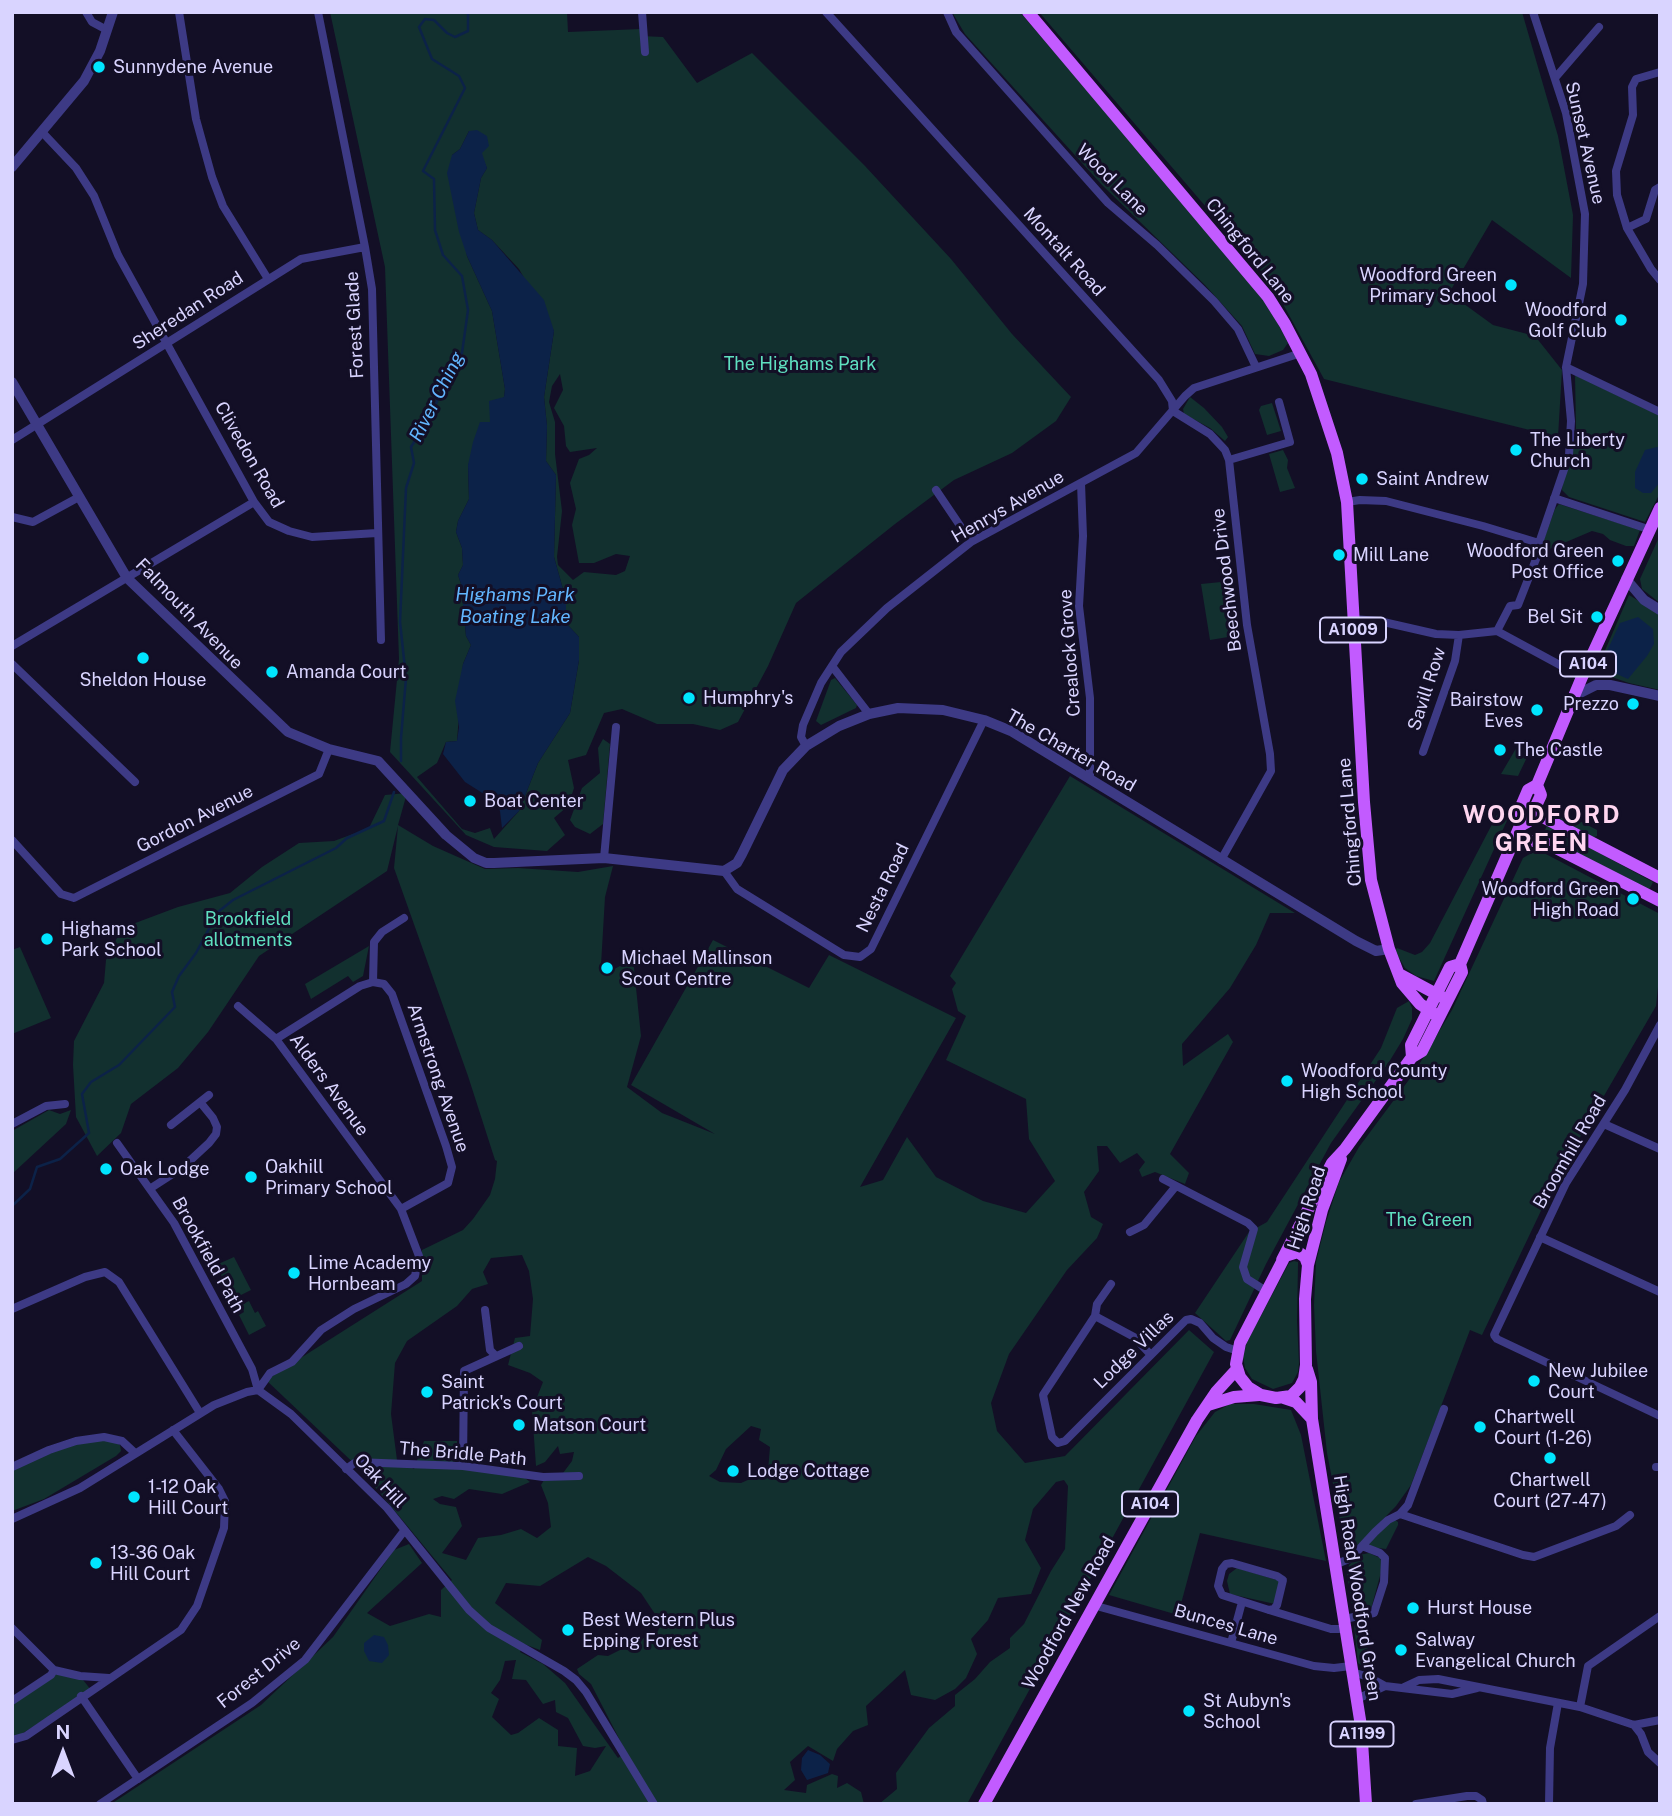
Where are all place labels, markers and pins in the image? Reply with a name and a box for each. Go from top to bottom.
place label: Sunnydene Avenue [113,56,273,78]
marker: Sunnydene Avenue [91,59,107,75]
place label: Woodford Green Primary School [1360,264,1497,306]
marker: Woodford Green Primary School [1503,277,1519,293]
place label: Woodford Golf Club [1525,299,1607,342]
marker: Woodford Golf Club [1613,312,1629,328]
place label: The Liberty Church [1530,429,1625,472]
marker: The Liberty Church [1508,442,1524,458]
place label: Saint Andrew [1376,468,1489,490]
marker: Saint Andrew [1354,471,1370,487]
place label: Woodford Green Post Office [1467,540,1604,582]
place label: Mill Lane [1353,544,1429,566]
marker: Mill Lane [1331,547,1347,563]
marker: Woodford Green Post Office [1610,553,1626,569]
place label: Bel Sit [1527,606,1583,628]
marker: Bel Sit [1589,609,1605,625]
marker: Sheldon House [135,650,151,666]
place label: Amanda Court [286,661,407,683]
marker: Amanda Court [264,664,280,680]
place label: Sheldon House [80,669,206,691]
place label: Humphry's [703,687,793,709]
place label: Bairstow Eves [1450,689,1523,732]
marker: Humphry's [681,690,697,706]
place label: Prezzo [1563,693,1619,715]
marker: Prezzo [1625,696,1641,712]
marker: Bairstow Eves [1529,702,1545,718]
place label: The Castle [1514,739,1603,761]
marker: The Castle [1492,742,1508,758]
place label: Boat Center [484,790,584,812]
marker: Boat Center [462,793,478,809]
place label: Woodford Green High Road [1482,878,1619,920]
marker: Woodford Green High Road [1625,891,1641,907]
place label: Highams Park School [61,918,162,960]
marker: Highams Park School [39,931,55,947]
place label: Michael Mallinson Scout Centre [621,947,772,990]
marker: Michael Mallinson Scout Centre [599,960,615,976]
place label: Woodford County High School [1301,1060,1447,1102]
marker: Woodford County High School [1279,1073,1295,1089]
place label: Oakhill Primary School [265,1156,393,1198]
place label: Oak Lodge [120,1158,209,1180]
marker: Oak Lodge [98,1161,114,1177]
marker: Oakhill Primary School [243,1169,259,1185]
place label: Lime Academy Hornbeam [308,1252,431,1294]
marker: Lime Academy Hornbeam [286,1265,302,1281]
place label: New Jubilee Court [1548,1360,1648,1402]
place label: Saint Patrick's Court [441,1371,563,1414]
marker: New Jubilee Court [1526,1373,1542,1389]
marker: Saint Patrick's Court [419,1384,435,1400]
place label: Chartwell Court (1-26) [1494,1406,1592,1448]
place label: Matson Court [533,1414,646,1436]
marker: Matson Court [511,1417,527,1433]
marker: Chartwell Court (1-26) [1472,1419,1488,1435]
marker: Chartwell Court (27-47) [1542,1450,1558,1466]
place label: Lodge Cottage [747,1460,870,1482]
marker: Lodge Cottage [725,1463,741,1479]
place label: Chartwell Court (27-47) [1493,1469,1607,1512]
place label: 1-12 Oak Hill Court [148,1476,228,1518]
marker: 1-12 Oak Hill Court [126,1489,142,1505]
place label: 13-36 Oak Hill Court [110,1542,195,1584]
marker: 13-36 Oak Hill Court [88,1555,104,1571]
place label: Hurst House [1427,1597,1532,1619]
marker: Hurst House [1405,1600,1421,1616]
place label: Best Western Plus Epping Forest [582,1609,735,1652]
marker: Best Western Plus Epping Forest [560,1622,576,1638]
place label: Salway Evangelical Church [1415,1629,1576,1672]
marker: Salway Evangelical Church [1393,1642,1409,1658]
place label: St Aubyn's School [1203,1690,1291,1732]
marker: St Aubyn's School [1181,1703,1197,1719]

